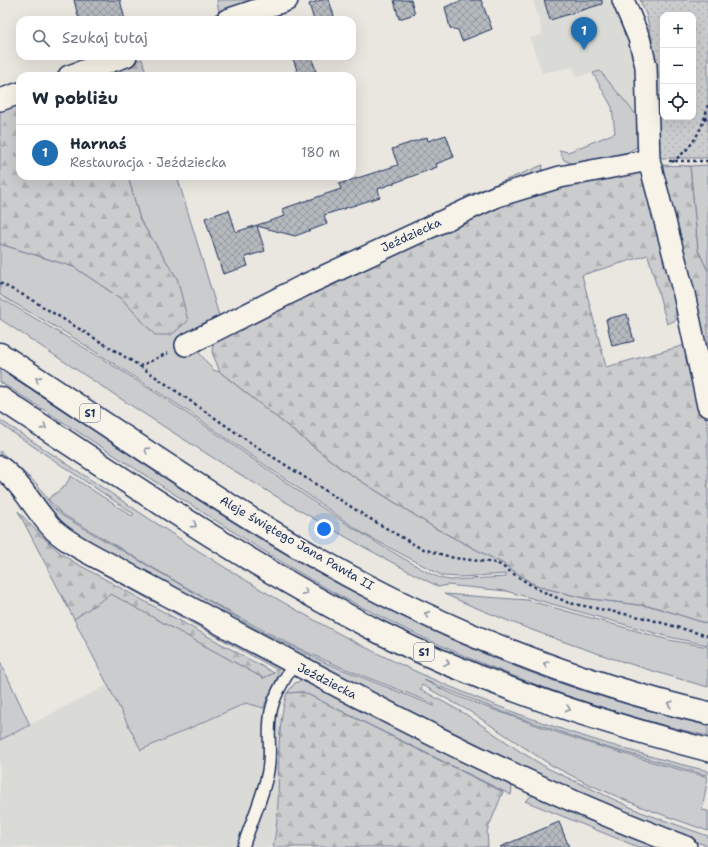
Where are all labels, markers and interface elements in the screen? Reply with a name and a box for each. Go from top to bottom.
map controls [660,12,696,120]
button: + [660,12,696,48]
search box [16,16,356,60]
pin: 1 [571,17,597,50]
icon: search [30,27,52,49]
text: Szukaj tutaj [62,28,148,48]
button: − [660,48,696,84]
button: locate [660,84,696,120]
text: W pobliżu [32,87,118,109]
text: Harnaś [70,134,127,154]
text: 1 [42,144,48,161]
text: 180 m [301,144,340,161]
text: Restauracja · Jeździecka [70,154,226,171]
street label: Jeździecka [378,214,444,256]
one-way arrow [35,376,42,384]
road number: S1 [80,404,100,422]
one-way arrow [40,422,47,430]
one-way arrow [144,447,151,455]
street label: Aleje świętego Jana Pawła II [217,492,377,594]
your location [314,519,334,539]
one-way arrow [190,520,197,528]
one-way arrow [301,588,308,595]
one-way arrow [423,611,431,619]
road number: S1 [414,643,434,661]
one-way arrow [442,658,450,666]
street label: Jeździecka [295,659,360,703]
one-way arrow [543,661,550,669]
one-way arrow [667,700,674,709]
one-way arrow [564,705,571,713]

